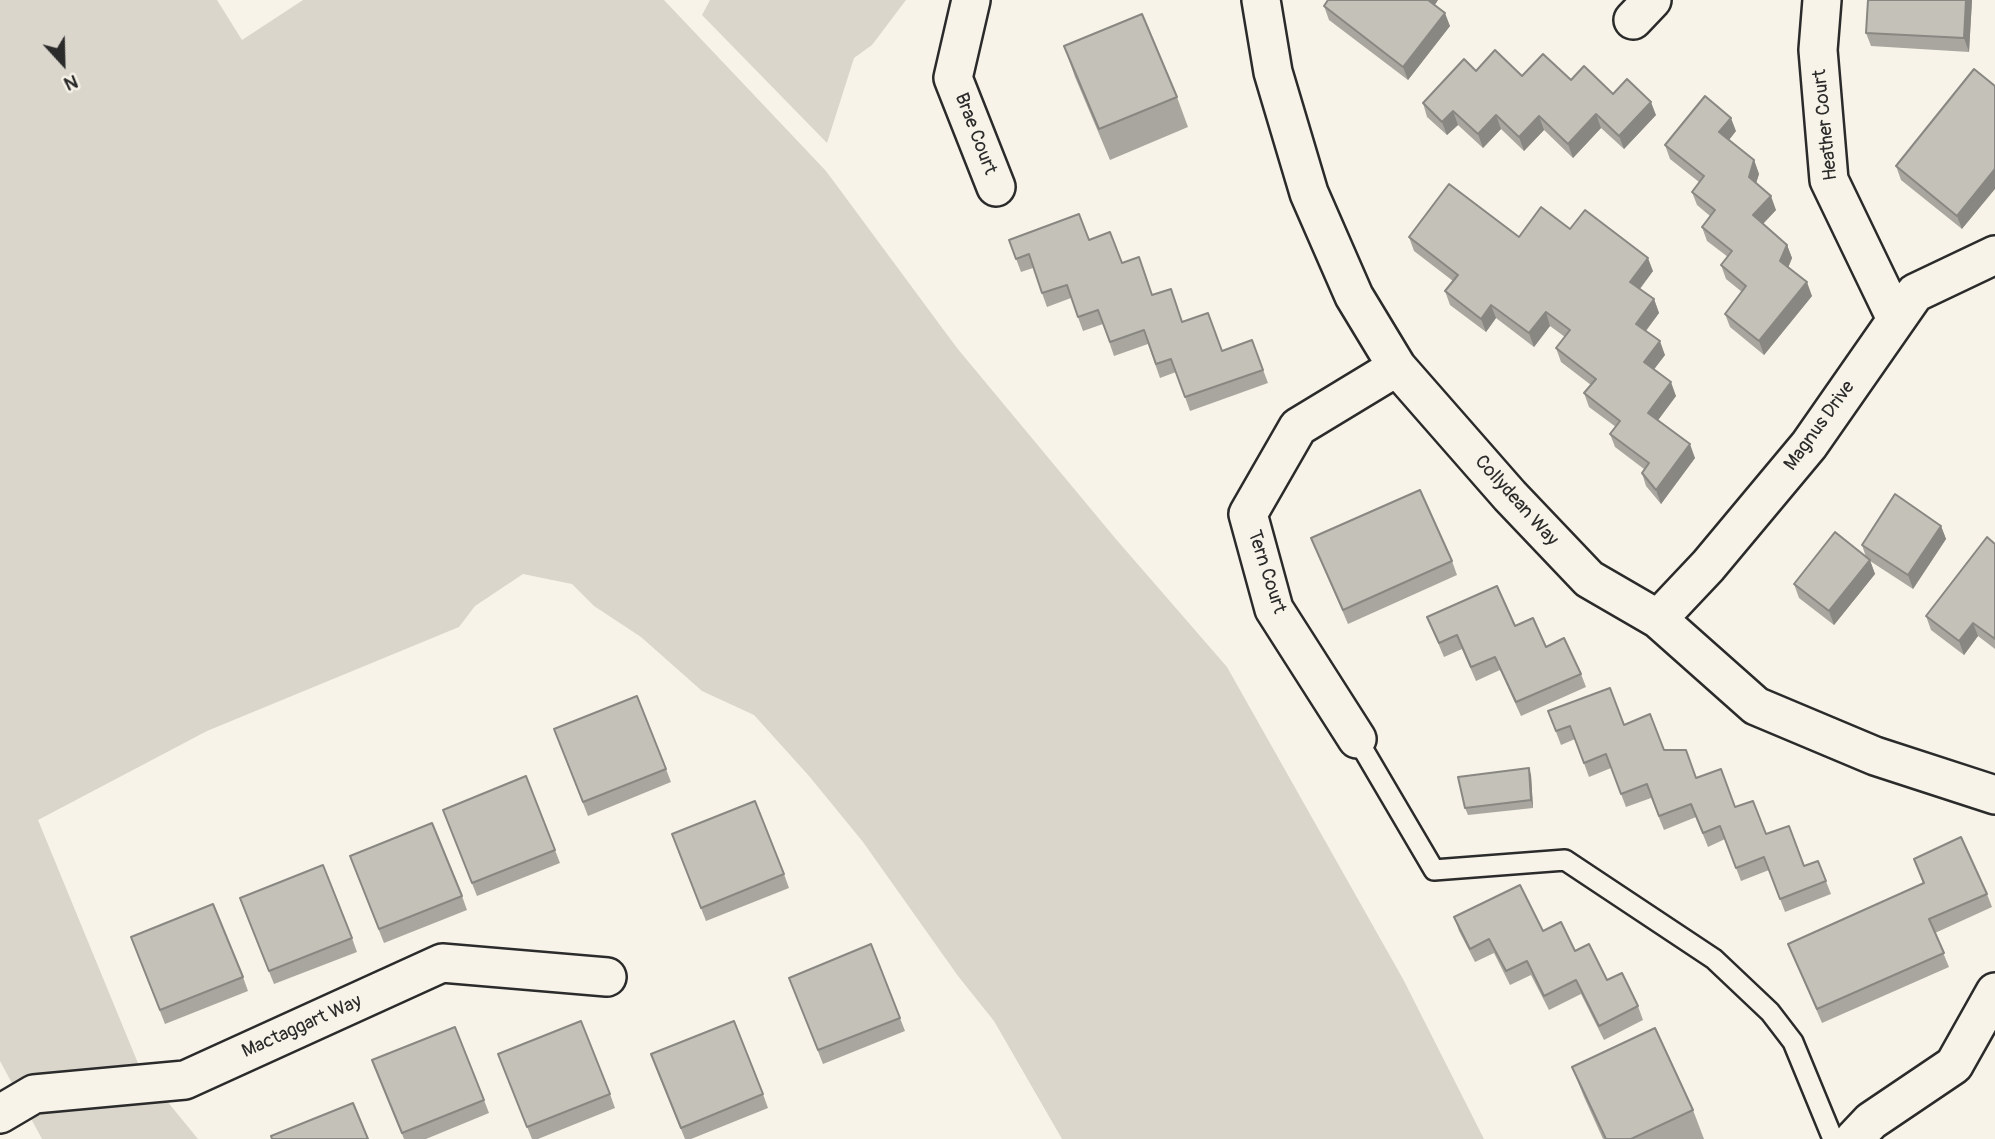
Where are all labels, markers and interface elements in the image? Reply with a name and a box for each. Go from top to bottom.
north arrow [28,28,98,98]
street label: Heather Court [1809,68,1843,182]
text: N [60,69,81,96]
street label: Brae Court [949,90,1001,178]
street label: Magnus Drive [1780,377,1860,475]
street label: Collydean Way [1469,451,1563,551]
street label: Tern Court [1242,527,1290,617]
street label: Mactaggart Way [239,990,365,1064]

